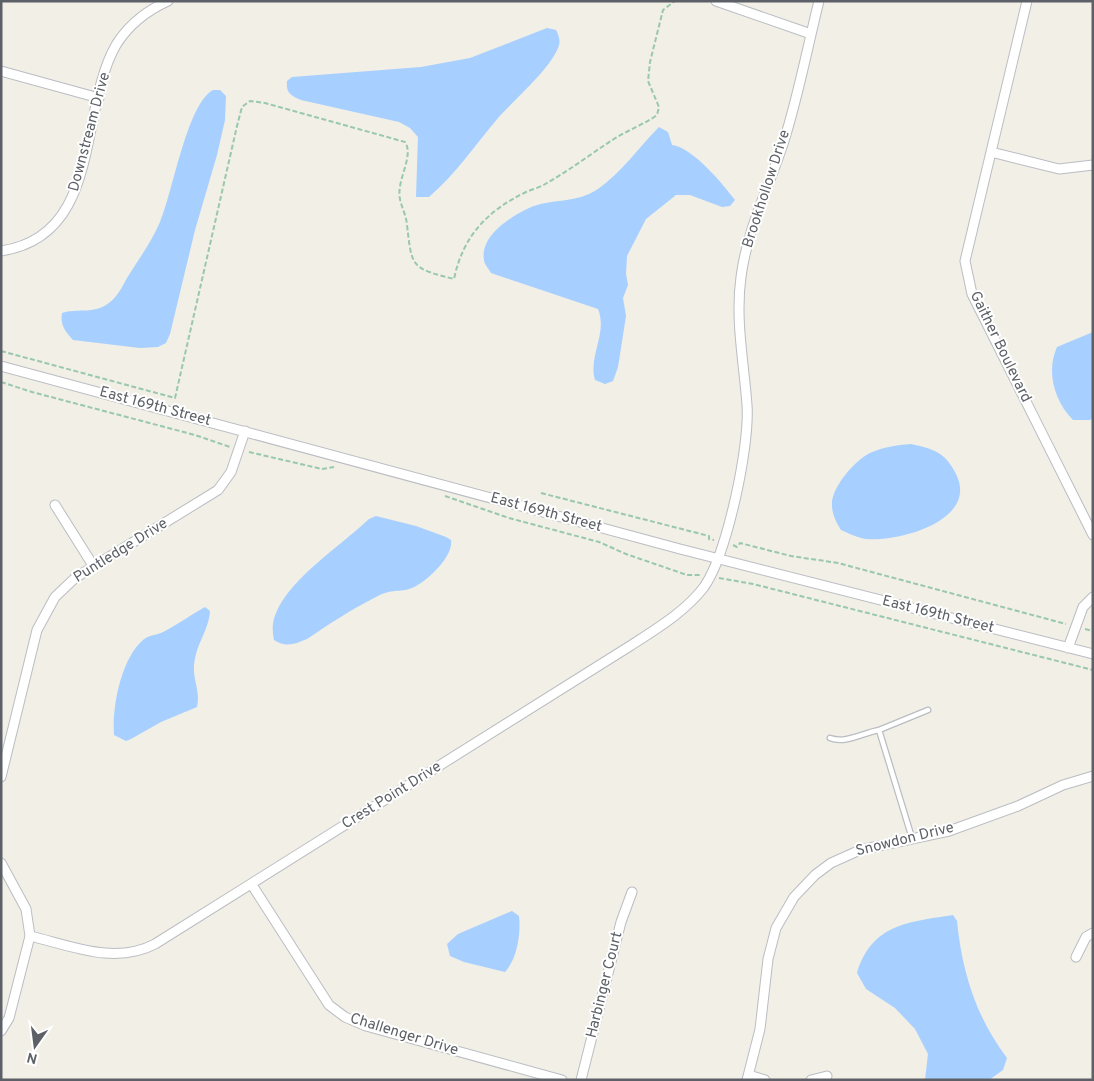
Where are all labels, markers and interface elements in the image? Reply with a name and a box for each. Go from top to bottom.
street label: Downstream Drive [65,70,115,194]
street label: Brookhollow Drive [739,127,795,251]
street label: Gaither Boulevard [965,288,1035,406]
street label: East 169th Street [97,383,213,431]
street label: East 169th Street [488,489,604,537]
street label: Puntledge Drive [70,514,172,588]
street label: East 169th Street [880,592,996,638]
street label: Crest Point Drive [339,758,445,834]
street label: Snowdon Drive [854,819,956,861]
street label: Harbinger Court [583,930,627,1040]
street label: Challenger Drive [347,1009,461,1061]
north arrow [10,1021,60,1071]
text: N [25,1048,39,1067]

